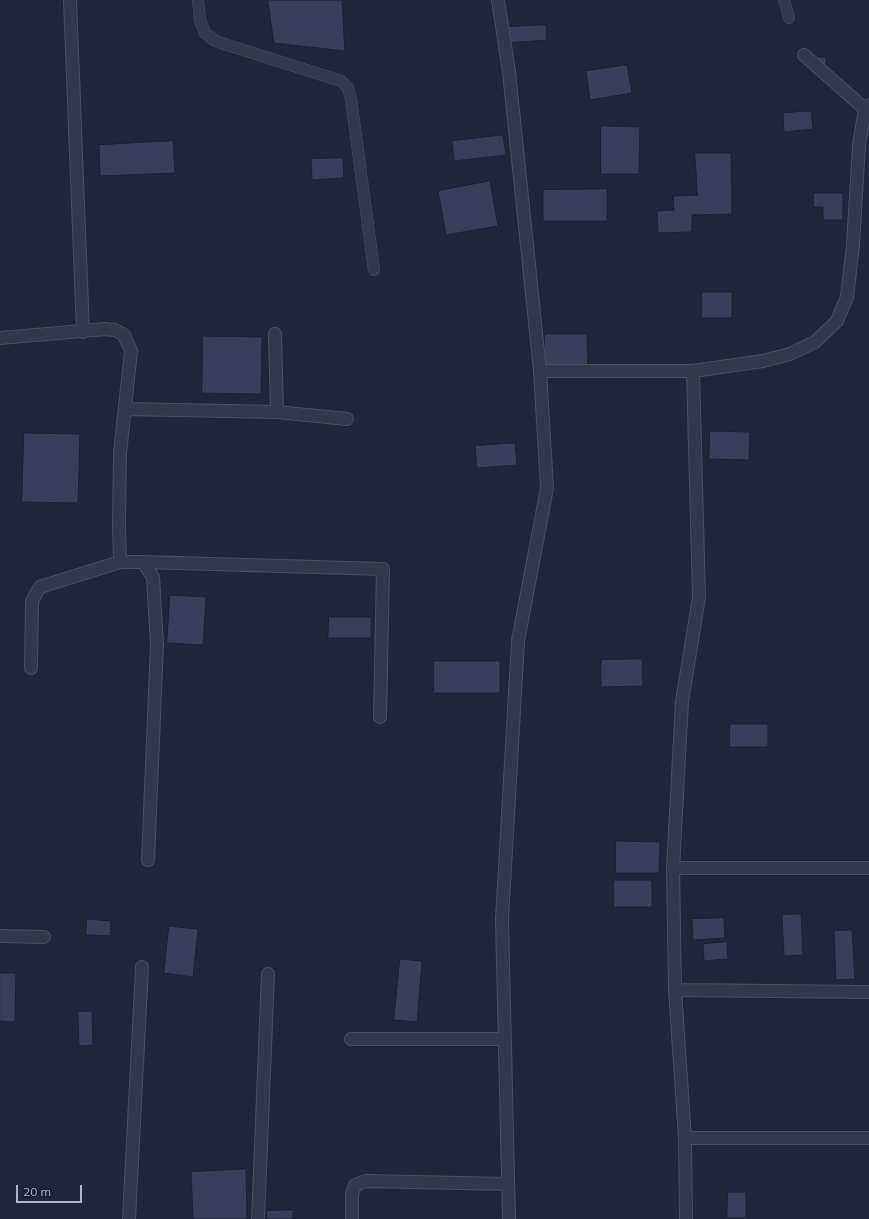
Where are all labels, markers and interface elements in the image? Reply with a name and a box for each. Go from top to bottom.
scale bar [18,1177,84,1203]
text: 20 m [23,1184,51,1199]

